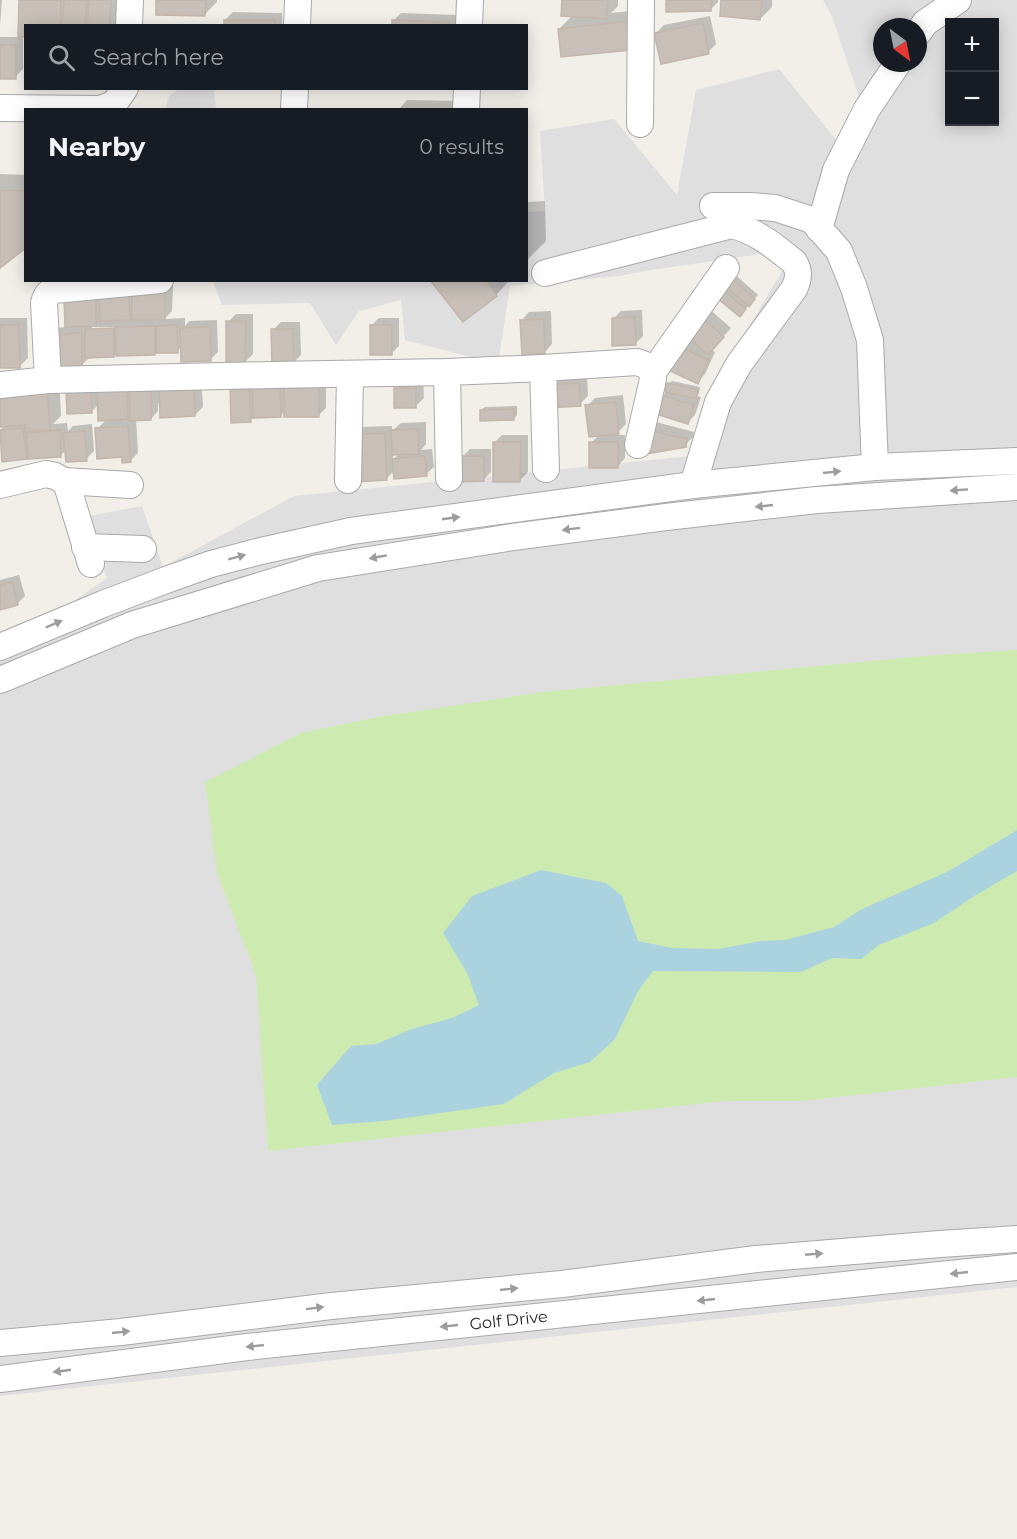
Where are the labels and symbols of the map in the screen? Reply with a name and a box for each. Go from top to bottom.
north arrow [873,18,927,72]
one-way arrow [822,467,841,476]
one-way arrow [949,486,968,495]
one-way arrow [755,501,774,511]
one-way arrow [441,514,460,523]
one-way arrow [561,524,580,534]
one-way arrow [228,552,246,561]
one-way arrow [368,553,387,562]
one-way arrow [45,619,63,629]
one-way arrow [805,1249,824,1259]
one-way arrow [949,1269,968,1278]
one-way arrow [499,1284,518,1294]
one-way arrow [696,1295,715,1305]
one-way arrow [305,1304,324,1313]
street label: Golf Drive [469,1307,549,1334]
one-way arrow [440,1321,459,1331]
one-way arrow [112,1327,131,1337]
one-way arrow [246,1341,265,1351]
one-way arrow [52,1367,71,1376]

